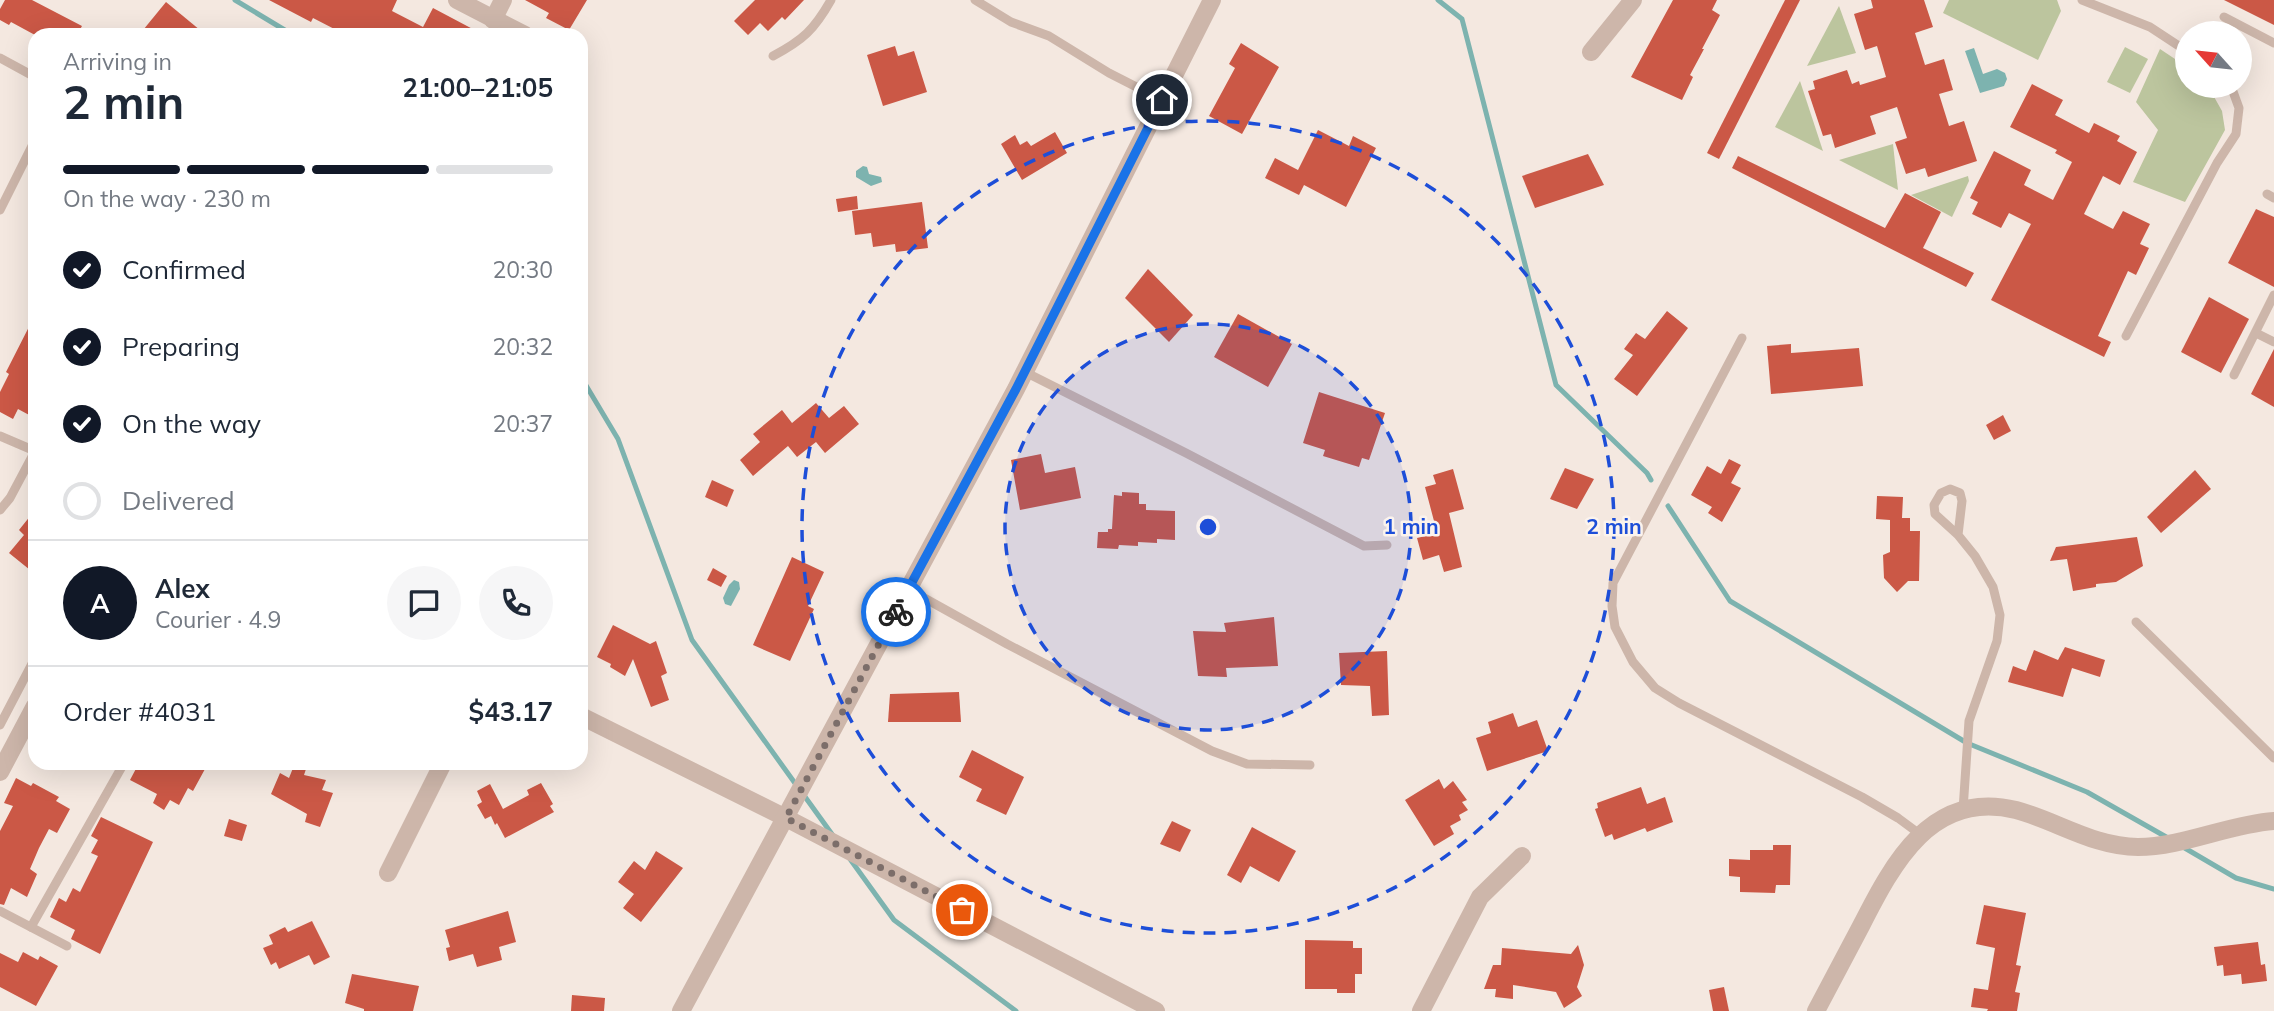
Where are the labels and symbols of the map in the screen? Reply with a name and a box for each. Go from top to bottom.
north arrow [2175,21,2252,98]
pin [1132,70,1192,130]
text: 1 min [1383,513,1439,539]
text: 2 min [1586,513,1642,539]
centre of rings [1196,515,1220,539]
courier [861,577,931,647]
pin [932,880,992,940]

